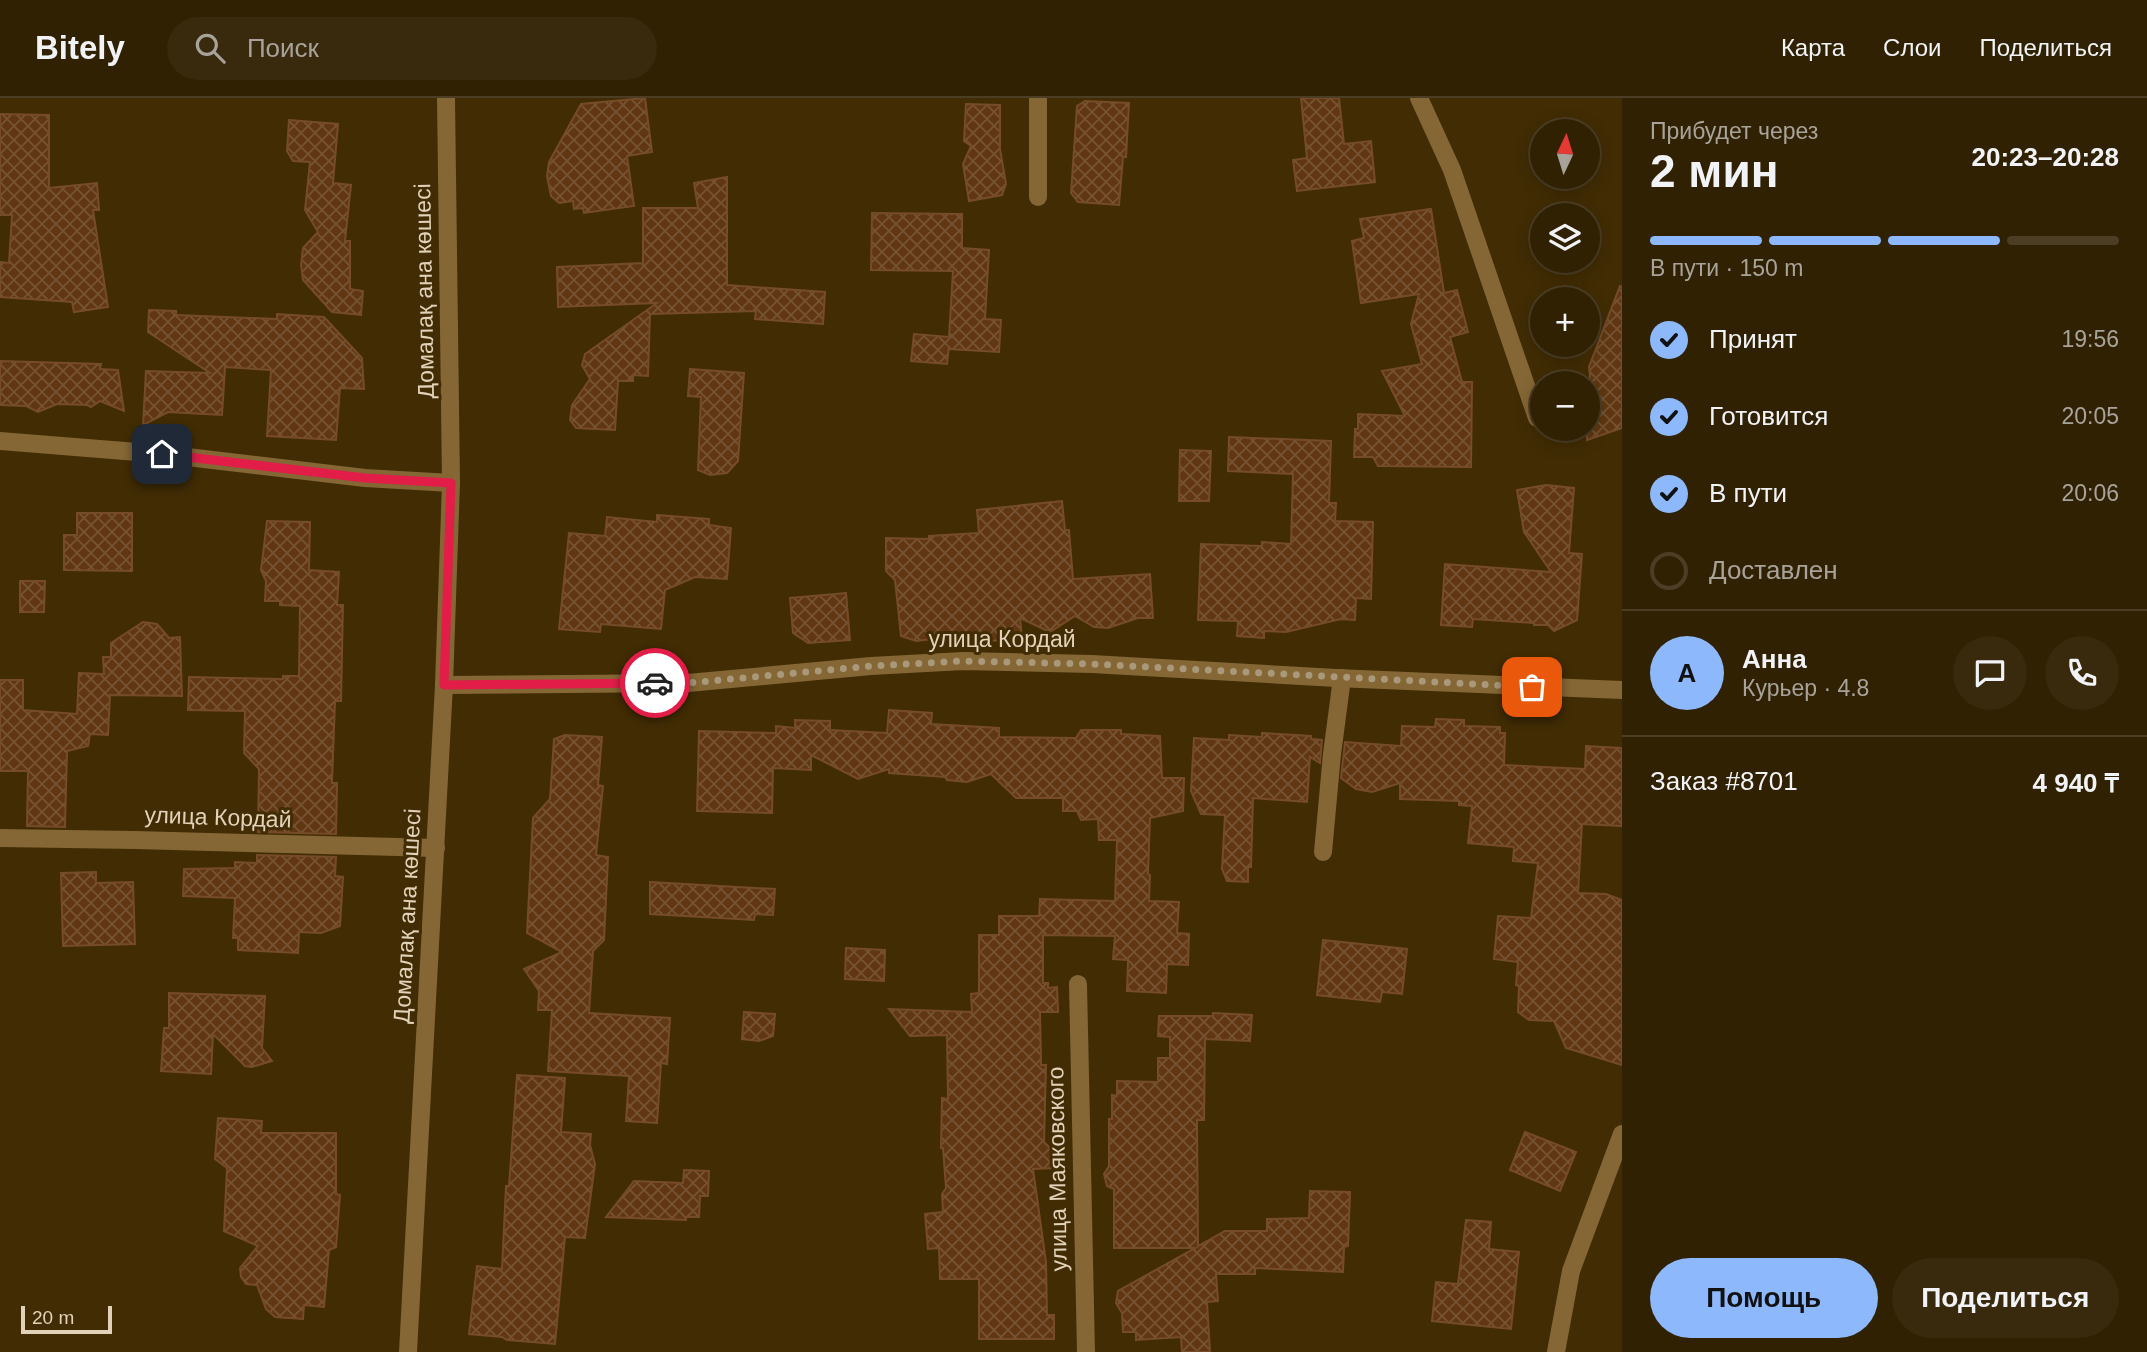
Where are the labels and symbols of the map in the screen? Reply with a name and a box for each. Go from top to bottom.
north arrow [1530,119,1600,189]
street label: Домалақ ана көшесі [409,183,439,399]
pin [132,424,192,484]
street label: улица Кордай [928,626,1076,652]
courier [620,648,690,718]
pin [1502,657,1562,717]
street label: улица Кордай [144,801,292,833]
street label: Домалақ ана көшесі [388,808,426,1024]
street label: улица Маяковского [1042,1066,1072,1272]
scale bar [21,1303,112,1335]

